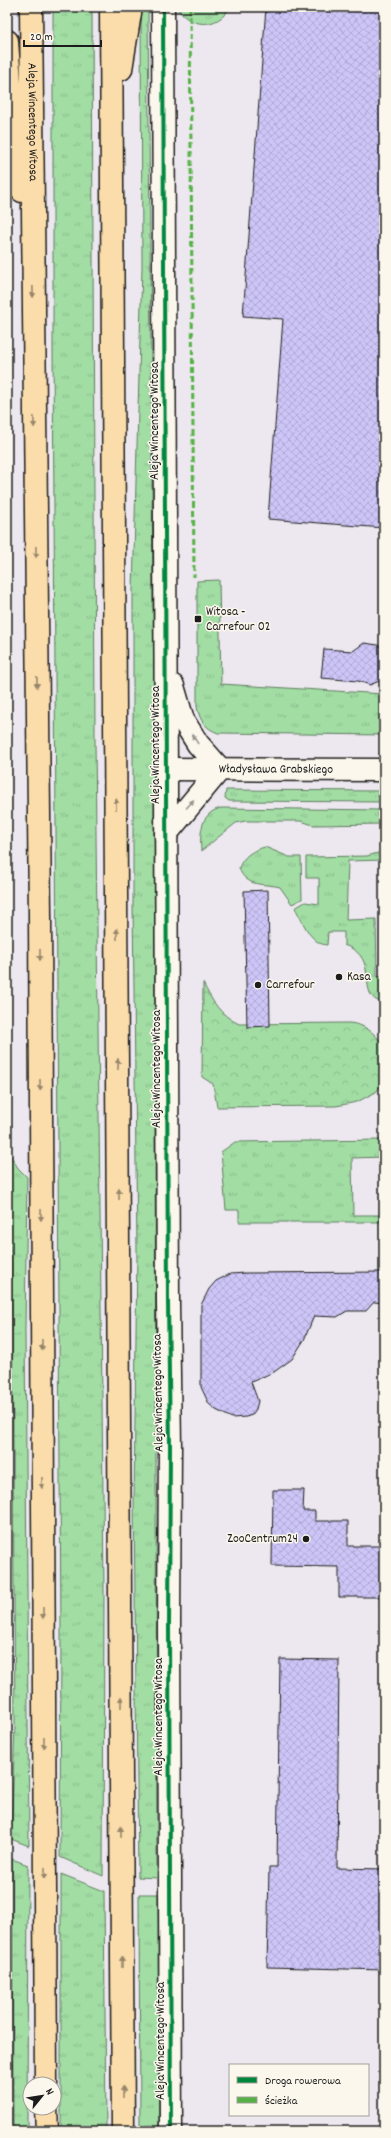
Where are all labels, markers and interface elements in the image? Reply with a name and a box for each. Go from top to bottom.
scale bar [24,22,101,48]
text: 20 m [30,29,53,46]
street label: Aleja Wincentego Witosa [22,63,42,182]
one-way arrow [30,286,36,299]
street label: Aleja Wincentego Witosa [146,361,165,480]
one-way arrow [31,416,37,429]
one-way arrow [33,546,39,559]
place label: Witosa - Carrefour 02 [206,603,270,637]
marker: Witosa - Carrefour 02 [193,614,203,624]
one-way arrow [34,676,40,689]
street label: Aleja Wincentego Witosa [147,685,166,804]
one-way arrow [191,734,199,744]
street label: Władysława Grabskiego [219,760,333,779]
one-way arrow [113,797,119,810]
one-way arrow [185,799,194,808]
one-way arrow [114,927,120,940]
one-way arrow [37,949,43,962]
place label: Kasa [347,968,372,987]
marker: Kasa [334,972,344,982]
place label: Carrefour [266,976,315,995]
marker: Carrefour [253,980,263,990]
street label: Aleja Wincentego Witosa [148,1009,167,1128]
one-way arrow [115,1057,121,1070]
one-way arrow [37,1079,44,1091]
one-way arrow [116,1187,122,1200]
one-way arrow [38,1209,44,1222]
street label: Aleja Wincentego Witosa [148,1333,170,1452]
one-way arrow [39,1339,45,1352]
one-way arrow [39,1477,46,1489]
place label: ZooCentrum24 [227,1530,298,1549]
marker: ZooCentrum24 [301,1534,311,1544]
one-way arrow [40,1607,46,1620]
street label: Aleja Wincentego Witosa [150,1657,169,1776]
one-way arrow [118,1695,124,1708]
one-way arrow [41,1737,47,1750]
one-way arrow [118,1825,124,1838]
one-way arrow [42,1867,48,1880]
one-way arrow [119,1955,125,1968]
street label: Aleja Wincentego Witosa [152,1981,171,2100]
legend [229,2064,369,2116]
text: Droga rowerowa [265,2073,341,2090]
north arrow [22,2076,62,2116]
one-way arrow [120,2085,126,2098]
text: N [41,2086,57,2099]
text: Ścieżka [265,2093,298,2110]

